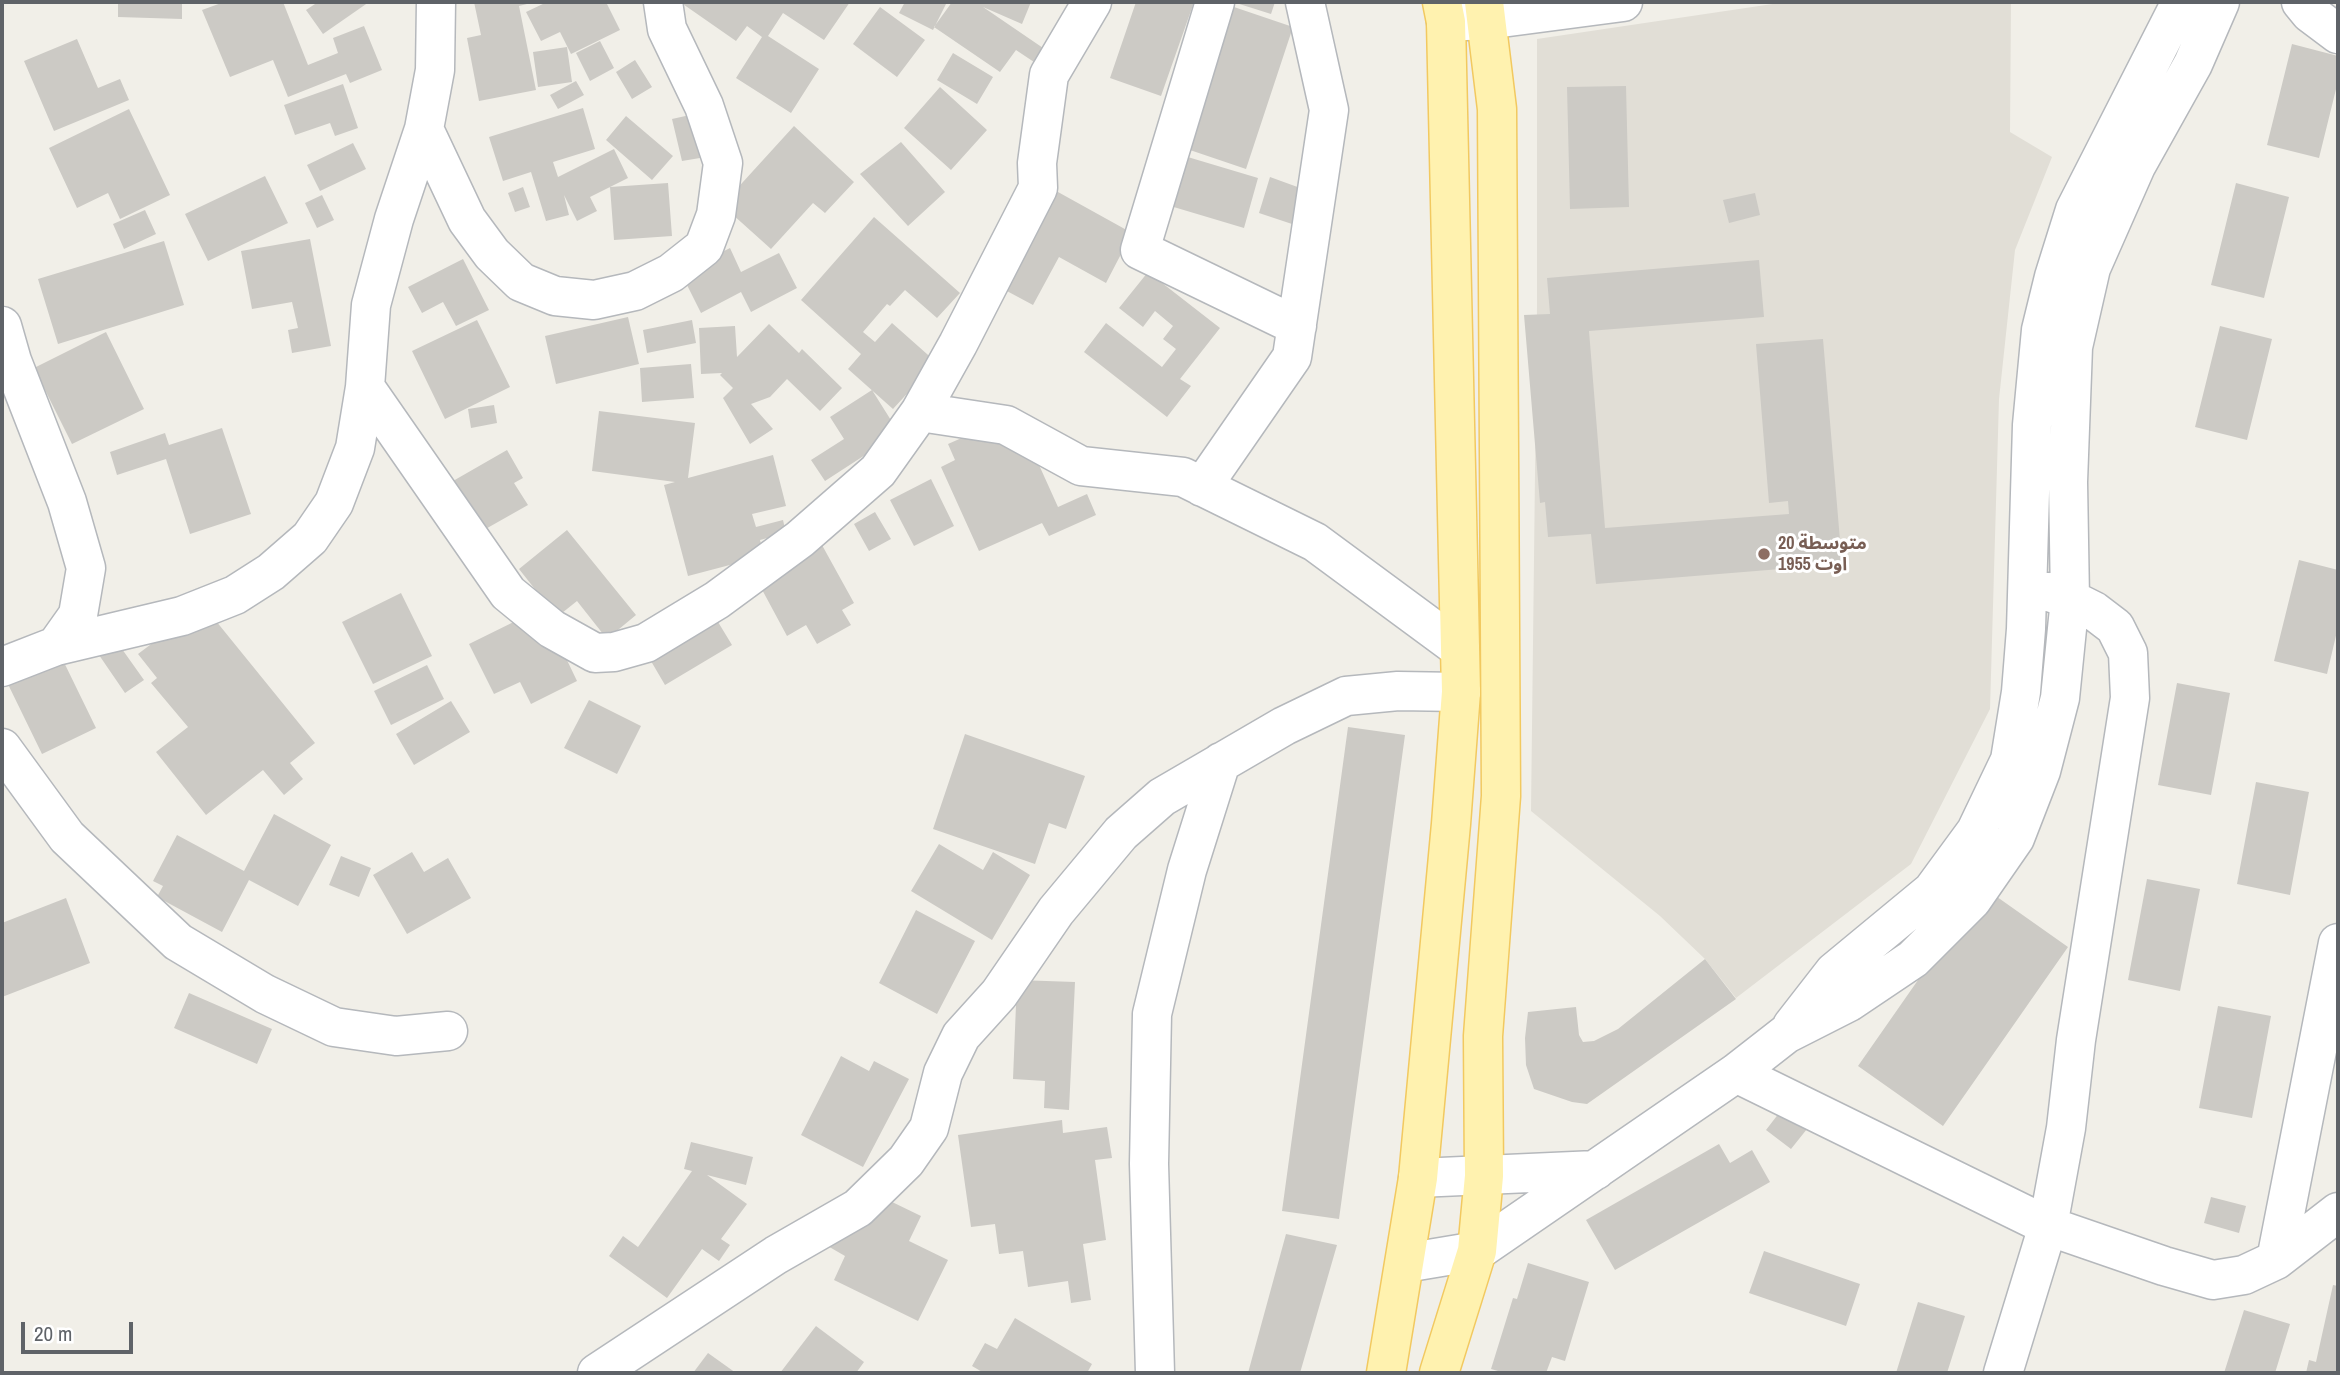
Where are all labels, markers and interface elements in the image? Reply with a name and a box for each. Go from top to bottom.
place label: متوسطة 20 اوت 1955 [1778,533,1867,576]
marker: متوسطة 20 اوت 1955 [1756,546,1772,562]
scale bar [24,1308,136,1352]
text: 20 m [34,1319,72,1348]

